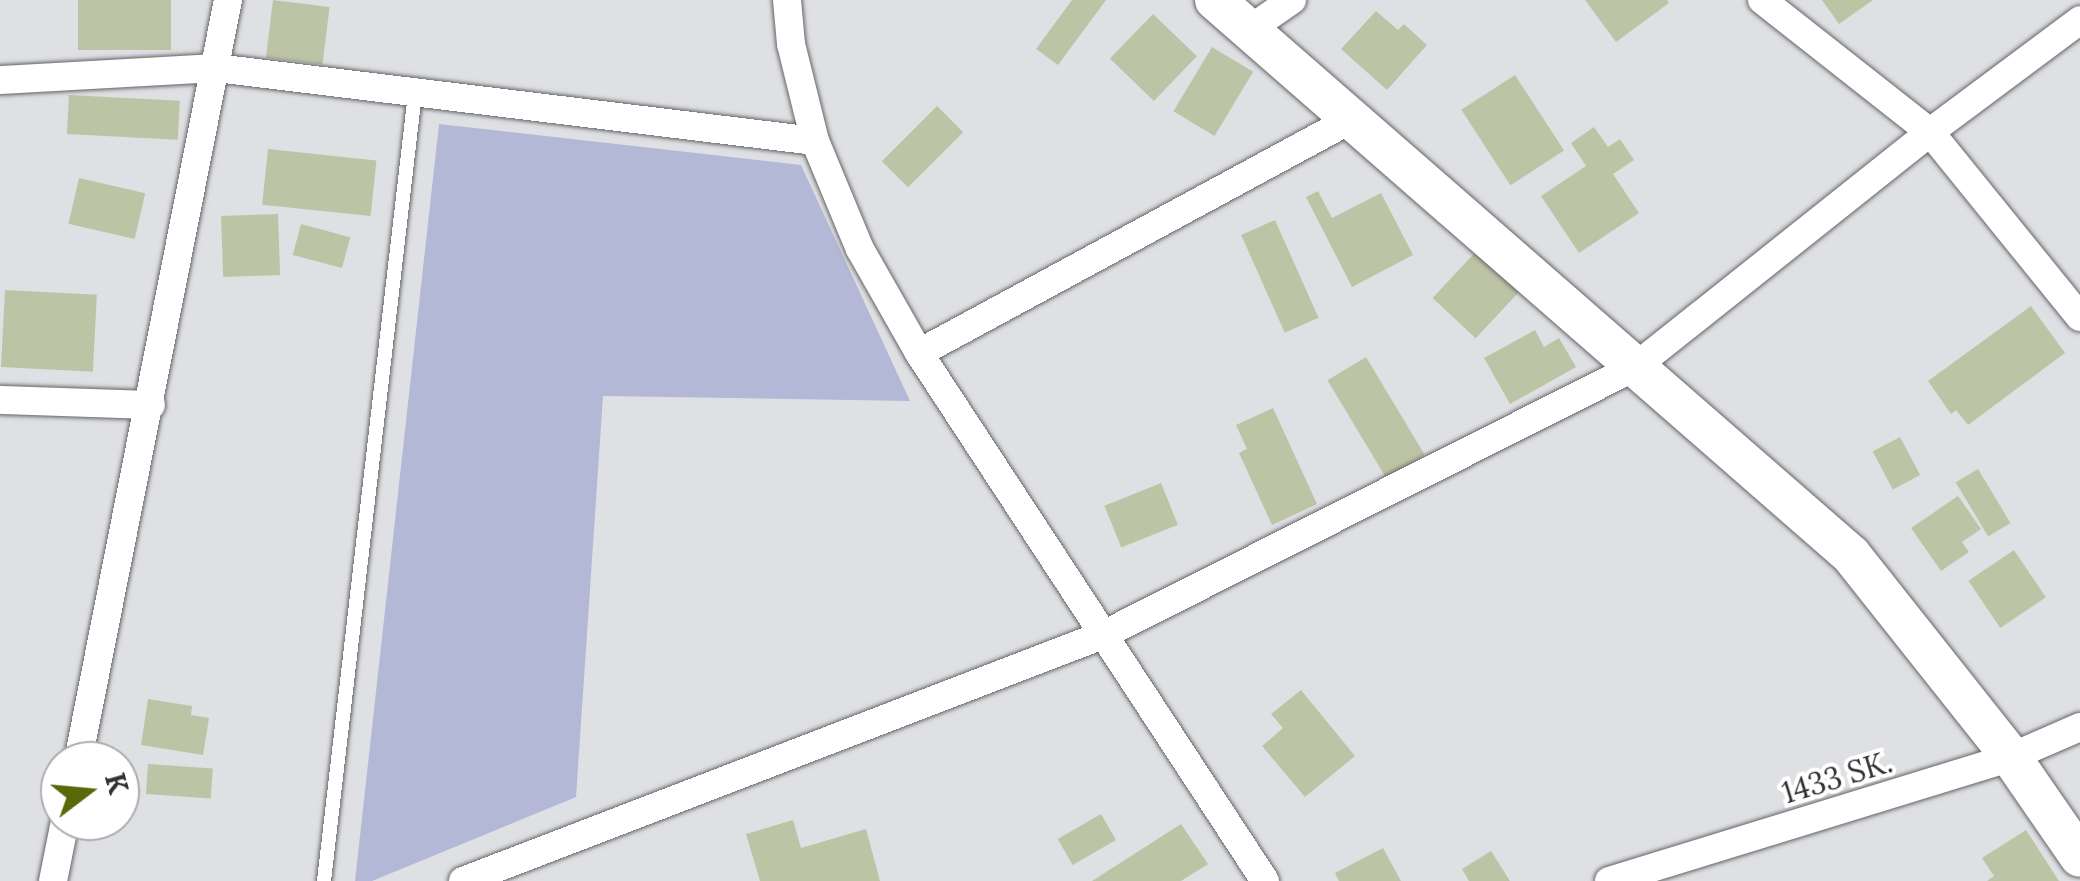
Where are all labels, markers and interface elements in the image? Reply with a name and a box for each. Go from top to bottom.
north arrow [40,741,140,841]
street label: 1433 SK. [1778,743,1896,811]
text: K [97,769,137,798]

